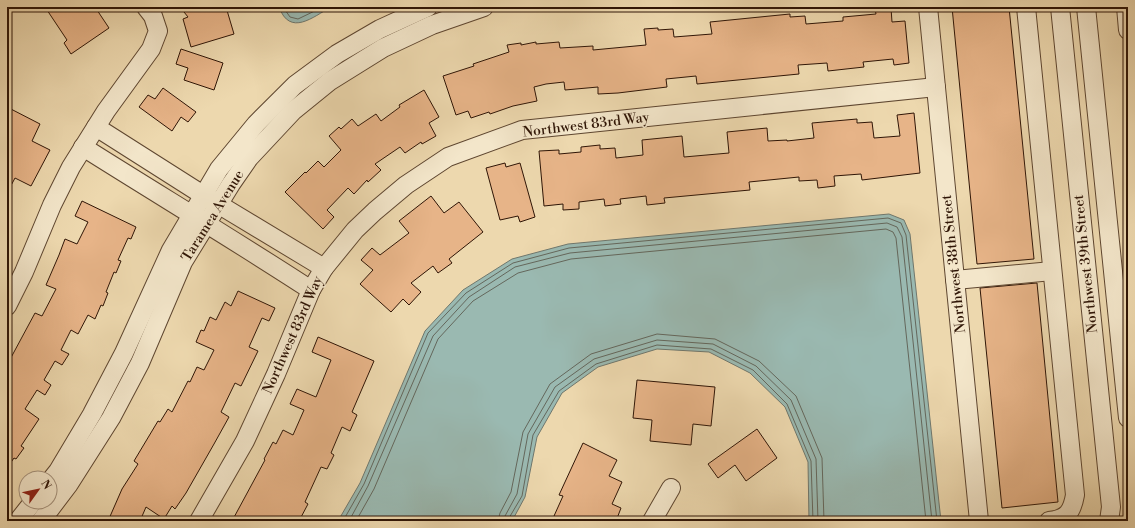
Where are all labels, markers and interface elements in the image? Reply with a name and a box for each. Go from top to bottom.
street label: Northwest 83rd Way [522,108,650,142]
street label: Taramea Avenue [178,167,248,265]
street label: Northwest 38th Street [938,194,970,334]
street label: Northwest 39th Street [1070,194,1102,334]
street label: Northwest 83rd Way [259,273,327,397]
north arrow [18,470,58,510]
text: N [37,478,54,493]

